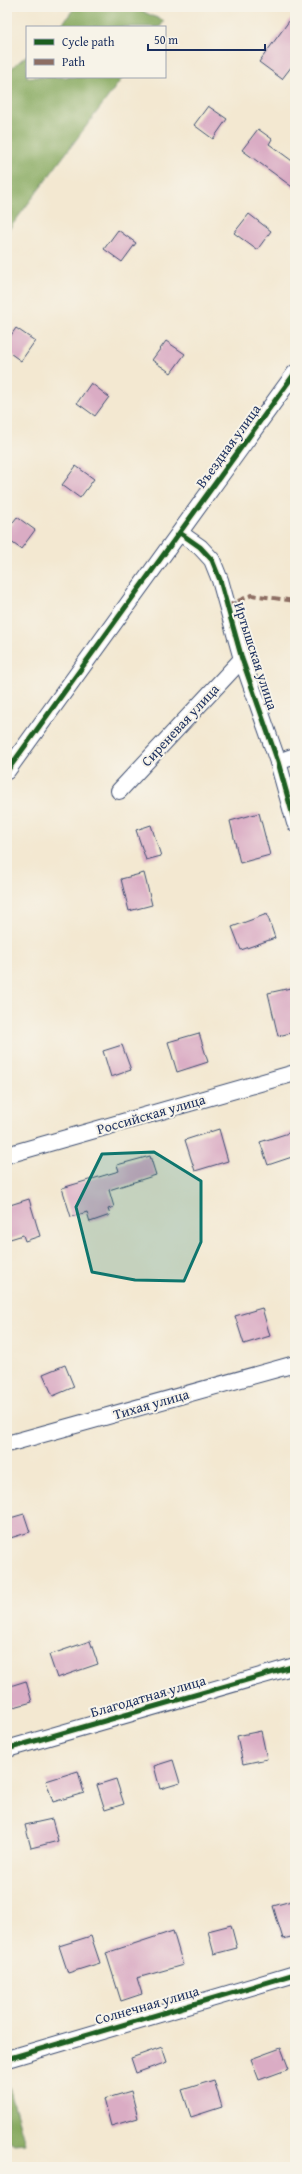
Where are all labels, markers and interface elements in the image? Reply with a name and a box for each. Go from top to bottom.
legend [26,26,166,78]
scale bar [148,26,265,52]
text: 50 m [154,31,178,48]
text: Cycle path [62,33,115,50]
text: Path [62,53,85,70]
street label: Въездная улица [191,400,265,492]
street label: Иртышская улица [229,600,283,713]
street label: Сиреневая улица [136,679,224,771]
street label: Российская улица [94,1089,208,1139]
street label: Тихая улица [111,1384,192,1424]
street label: Благодатная улица [88,1670,208,1722]
street label: Солнечная улица [93,1980,202,2029]

